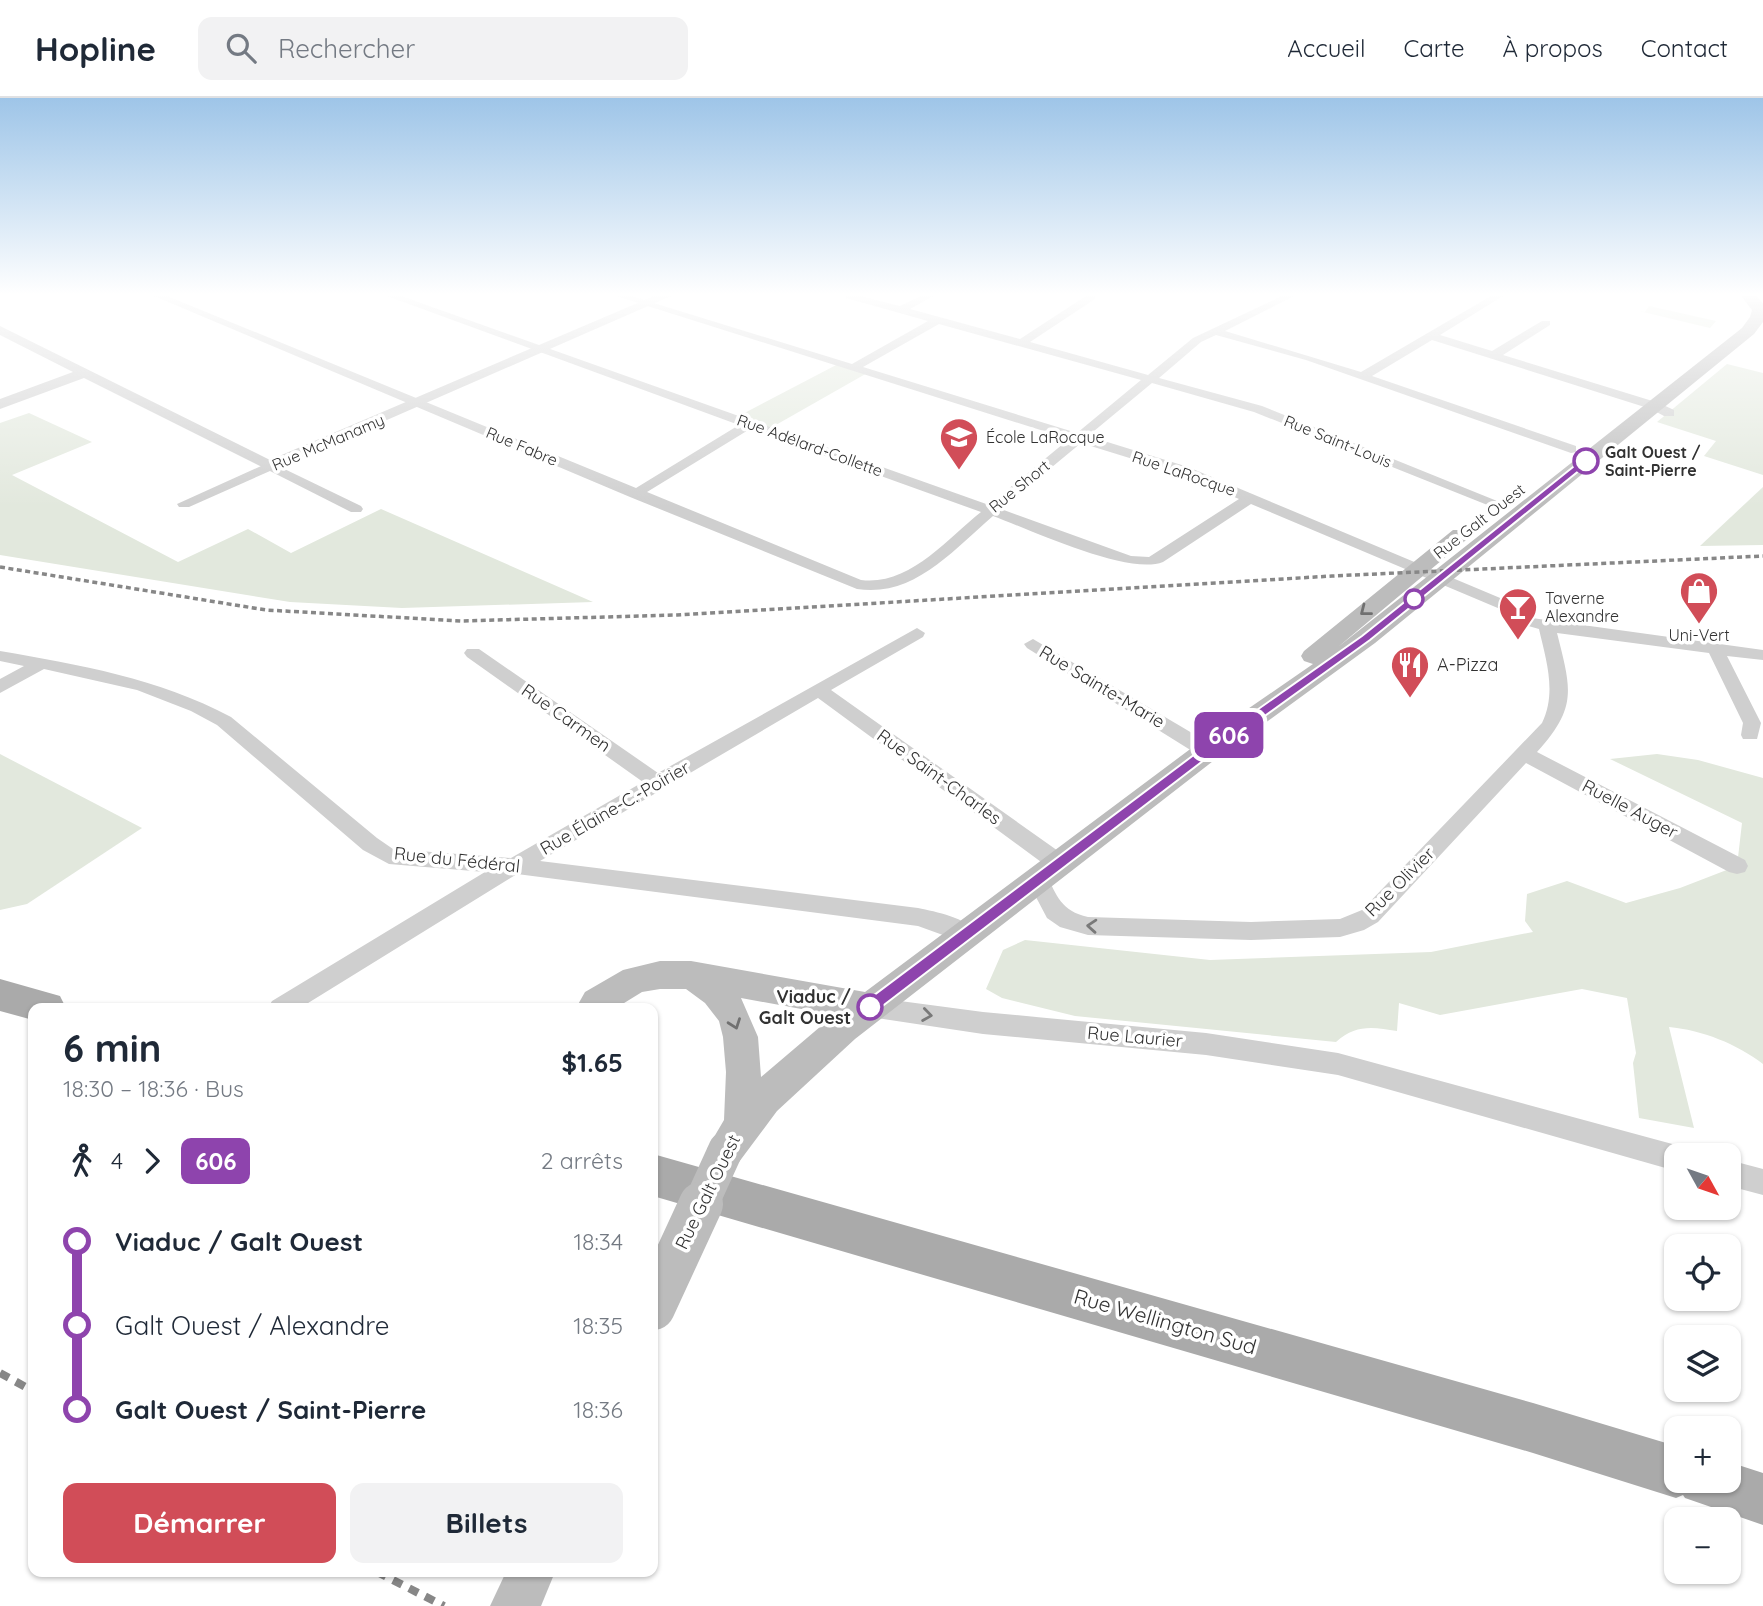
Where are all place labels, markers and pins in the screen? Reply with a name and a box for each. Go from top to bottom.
school or university icon: École LaRocque [938,416,980,471]
place label: École LaRocque [986,427,1105,447]
place label: Galt Ouest / Saint-Pierre [1605,442,1701,480]
marker: Galt Ouest / Saint-Pierre [1573,448,1599,474]
shop icon: Uni-Vert [1678,570,1720,625]
bar icon: Taverne Alexandre [1497,586,1539,641]
place label: Taverne Alexandre [1545,588,1619,626]
unlabelled marker [1404,589,1424,609]
place label: Uni-Vert [1668,625,1730,645]
restaurant icon: A-Pizza [1389,644,1431,699]
place label: A-Pizza [1437,653,1498,676]
place label: Viaduc / Galt Ouest [759,985,851,1029]
marker: Viaduc / Galt Ouest [857,994,883,1020]

